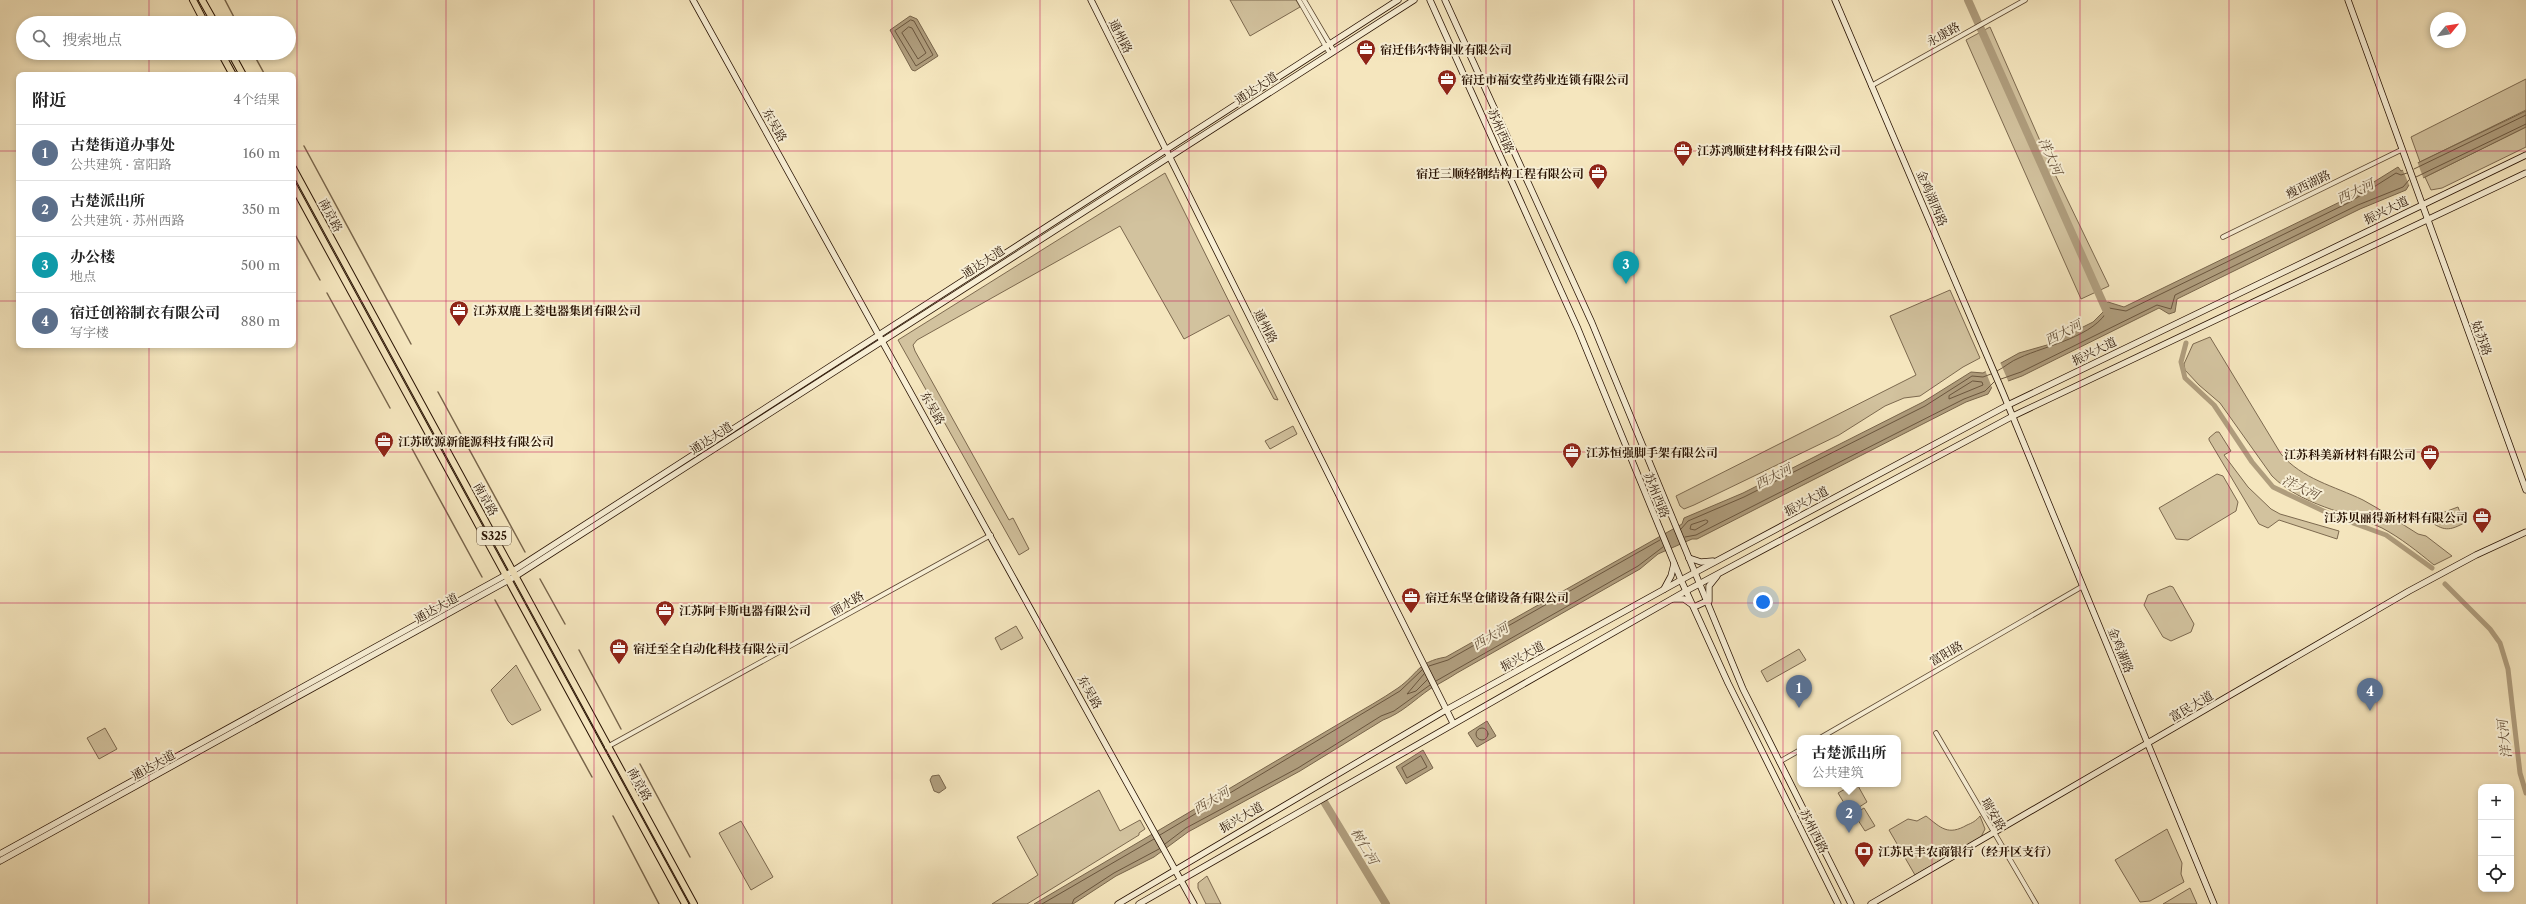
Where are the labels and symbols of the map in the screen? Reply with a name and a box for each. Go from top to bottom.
north arrow [2430,12,2466,48]
street label: 通州路 [1106,17,1136,55]
street label: 永康路 [1924,19,1962,49]
office icon: 宿迁伟尔特铜业有限公司 [1355,38,1377,66]
place label: 宿迁伟尔特铜业有限公司 [1380,42,1512,57]
office icon: 宿迁市福安堂药业连锁有限公司 [1436,68,1458,96]
street label: 通达大道 [1232,69,1280,107]
place label: 宿迁市福安堂药业连锁有限公司 [1461,72,1629,87]
street label: 东吴路 [760,106,790,144]
street label: 苏州西路 [1484,106,1518,156]
water label: 洋大河 [2036,135,2067,179]
office icon: 江苏鸿顺建材科技有限公司 [1672,139,1694,167]
place label: 江苏鸿顺建材科技有限公司 [1697,143,1841,158]
office icon: 宿迁三顺轻钢结构工程有限公司 [1587,162,1609,190]
place label: 宿迁三顺轻钢结构工程有限公司 [1416,166,1584,181]
street label: 金鸡湖西路 [1913,167,1951,229]
street label: 瘦西湖路 [2283,167,2333,201]
water label: 西大河 [2334,175,2378,206]
street label: 振兴大道 [2361,193,2411,227]
street label: 南京路 [316,196,346,234]
street label: 通达大道 [959,243,1007,281]
pin: 3 [1613,251,1639,284]
office icon: 江苏双鹿上菱电器集团有限公司 [448,299,470,327]
place label: 江苏双鹿上菱电器集团有限公司 [473,303,641,318]
street label: 通州路 [1251,307,1281,345]
water label: 西大河 [2042,315,2086,348]
street label: 姑苏路 [2469,319,2495,357]
street label: 振兴大道 [2069,334,2119,368]
street label: 东吴路 [918,389,948,427]
street label: 通达大道 [687,419,735,457]
office icon: 江苏欧源新能源科技有限公司 [373,430,395,458]
place label: 江苏欧源新能源科技有限公司 [398,434,554,449]
office icon: 江苏恒强脚手架有限公司 [1561,441,1583,469]
office icon: 江苏科美新材料有限公司 [2419,443,2441,471]
place label: 江苏恒强脚手架有限公司 [1586,445,1718,460]
place label: 江苏科美新材料有限公司 [2284,447,2416,462]
water label: 西大河 [1752,459,1796,492]
street label: 苏州西路 [1641,470,1673,520]
water label: 洋大河 [2280,471,2324,504]
street label: 南京路 [471,480,501,518]
street label: 振兴大道 [1781,483,1831,519]
office icon: 江苏贝丽得新材料有限公司 [2471,506,2493,534]
place label: 江苏贝丽得新材料有限公司 [2324,510,2468,525]
road number: S325 [477,527,511,545]
office icon: 宿迁东坚仓储设备有限公司 [1400,586,1422,614]
street label: 丽水路 [828,588,866,618]
street label: 通达大道 [411,590,461,626]
place label: 宿迁东坚仓储设备有限公司 [1425,590,1569,605]
your location [1753,592,1773,612]
office icon: 江苏阿卡斯电器有限公司 [654,599,676,627]
place label: 江苏阿卡斯电器有限公司 [679,603,811,618]
water label: 西大河 [1469,618,1513,653]
street label: 金鸡湖路 [2105,625,2137,675]
office icon: 宿迁至全自动化科技有限公司 [608,637,630,665]
street label: 振兴大道 [1497,638,1547,674]
street label: 富阳路 [1927,638,1965,668]
place label: 宿迁至全自动化科技有限公司 [633,641,789,656]
street label: 东吴路 [1075,673,1105,711]
pin: 1 [1786,675,1812,708]
pin: 4 [2357,678,2383,711]
street label: 富民大道 [2166,688,2216,724]
water label: 洋大河 [2493,717,2514,759]
street label: 通达大道 [128,747,178,783]
street label: 南京路 [625,765,655,803]
water label: 西大河 [1190,782,1234,817]
street label: 瑞安路 [1979,795,2009,833]
street label: 振兴大道 [1216,799,1266,835]
pin: 2 [1836,800,1862,833]
street label: 苏州西路 [1796,806,1832,856]
water label: 树仁河 [1348,825,1383,869]
bank icon: 江苏民丰农商银行（经开区支行） [1853,840,1875,868]
place label: 江苏民丰农商银行（经开区支行） [1878,844,2058,859]

